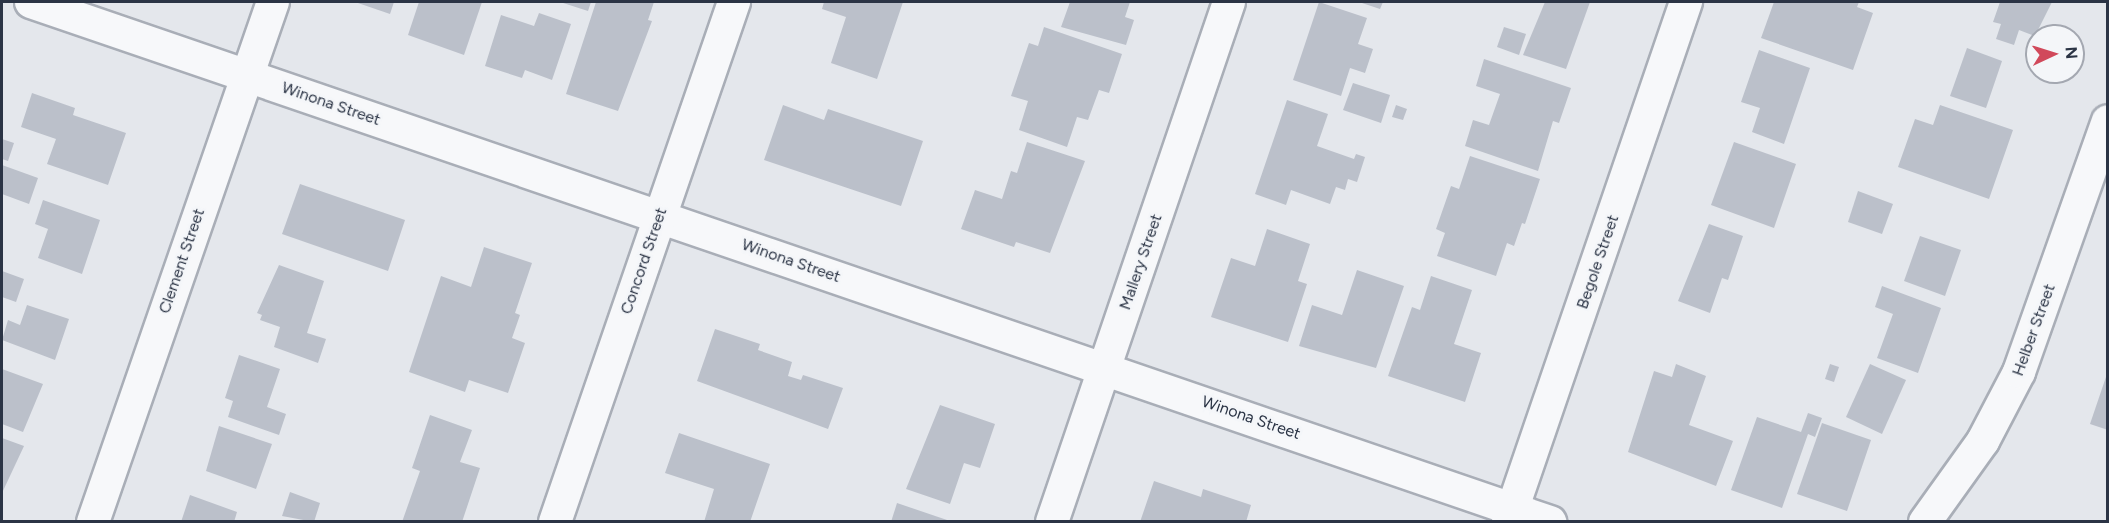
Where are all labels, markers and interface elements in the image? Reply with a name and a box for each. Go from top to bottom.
north arrow [2025,24,2085,84]
text: N [2062,46,2081,60]
street label: Winona Street [279,78,383,130]
street label: Concord Street [617,205,671,317]
street label: Clement Street [155,206,209,316]
street label: Mallery Street [1116,212,1166,312]
street label: Begole Street [1573,212,1623,312]
street label: Winona Street [739,235,843,287]
street label: Helber Street [2008,281,2060,379]
street label: Winona Street [1199,392,1303,444]

